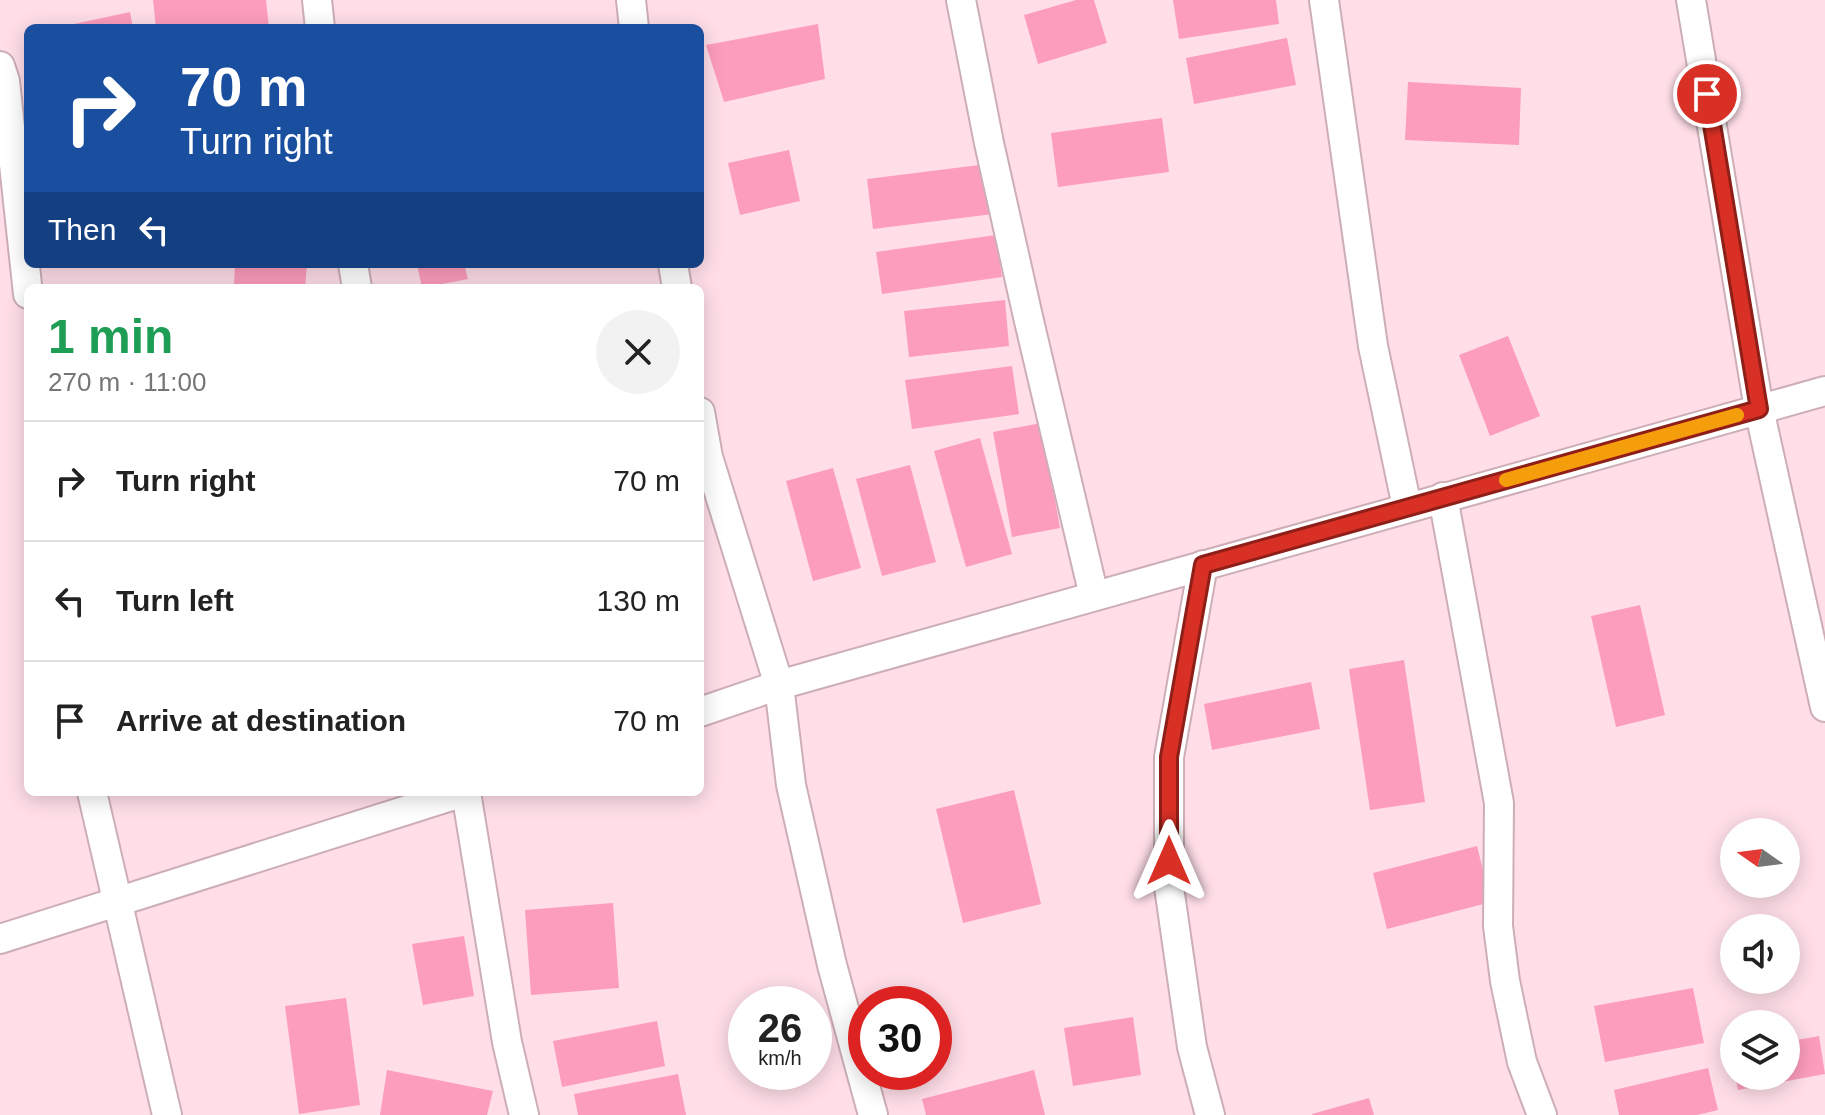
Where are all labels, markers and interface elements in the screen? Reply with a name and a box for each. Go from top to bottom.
text: 70 m [180,55,308,118]
icon: right [48,56,152,160]
pin [1673,60,1741,128]
icon: arrive [1685,72,1729,116]
text: Turn right [180,121,333,162]
icon: left [132,208,176,252]
text: Then [48,213,116,246]
text: 1 min [48,310,173,363]
button: close [596,310,680,394]
text: 270 m · 11:00 [48,367,207,397]
icon: right [48,459,92,503]
text: Turn right [116,464,255,497]
text: 70 m [613,464,680,497]
icon: left [48,579,92,623]
text: Turn left [116,584,234,617]
text: 130 m [597,584,680,617]
icon: arrive [48,699,92,743]
text: Arrive at destination [116,704,406,737]
text: 70 m [613,704,680,737]
north arrow [1720,818,1800,898]
map controls [1720,818,1800,1090]
position arrow [1127,819,1211,903]
button: sound [1720,914,1800,994]
speed limit sign: 30 [848,986,952,1090]
text: 26 [758,1006,802,1050]
button: layers [1720,1010,1800,1090]
text: km/h [758,1047,802,1069]

